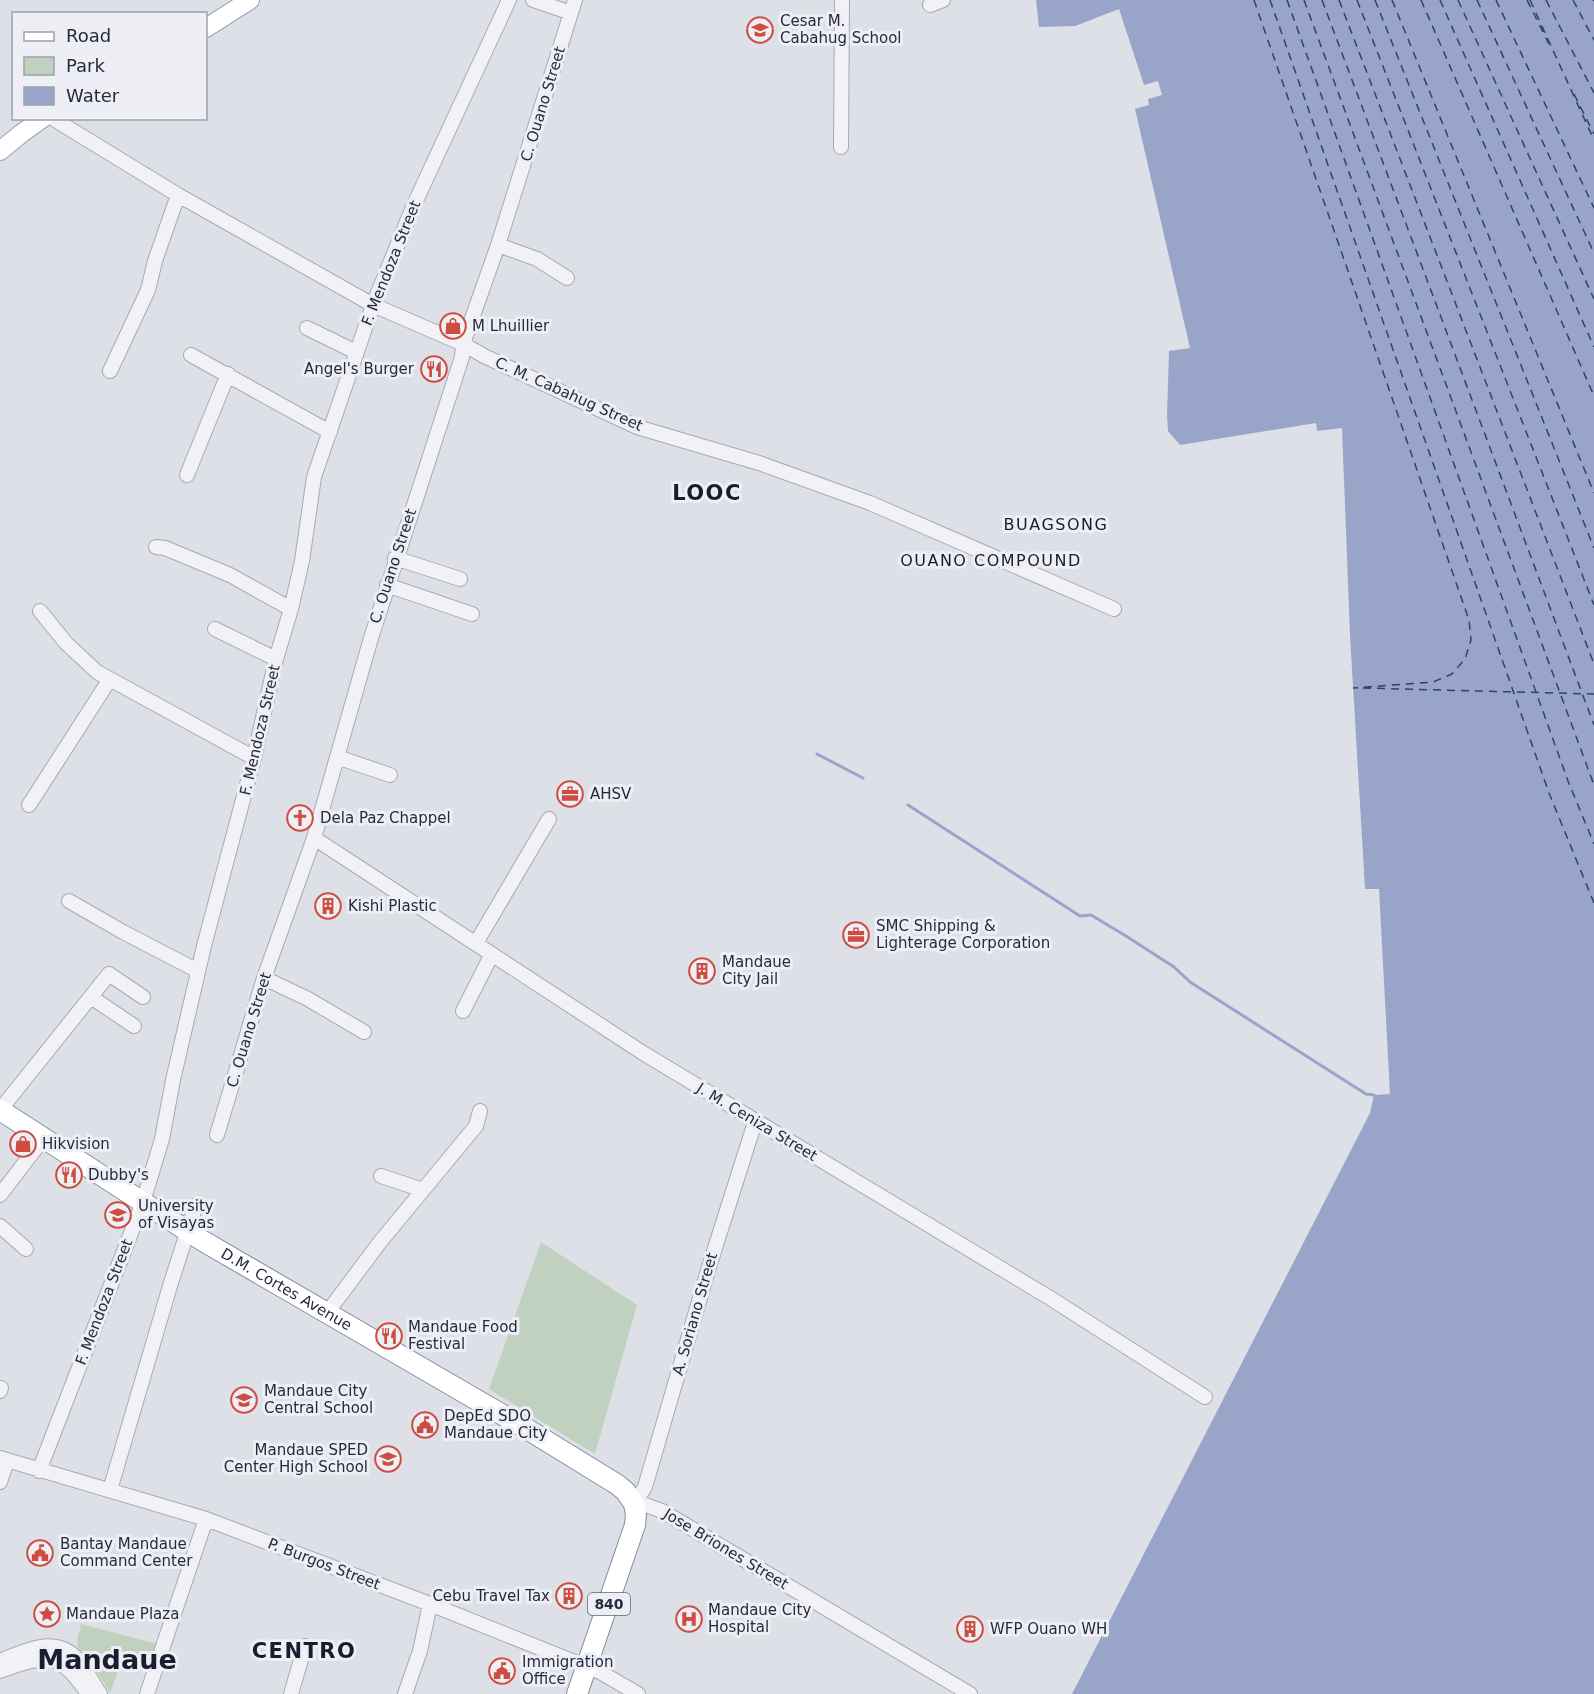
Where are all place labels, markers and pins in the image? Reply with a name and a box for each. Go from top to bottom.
place label: Cesar M. Cabahug School [780,12,901,47]
school or university icon: Cesar M. Cabahug School [745,15,775,45]
shop icon: M Lhuillier [438,311,468,341]
place label: M Lhuillier [472,317,550,335]
restaurant icon: Angel's Burger [419,354,449,384]
place label: Angel's Burger [304,360,415,378]
office icon: AHSV [555,779,585,809]
place label: AHSV [590,785,632,803]
church icon: Dela Paz Chappel [285,803,315,833]
place label: Dela Paz Chappel [320,809,451,827]
building icon: Kishi Plastic [313,891,343,921]
place label: Kishi Plastic [348,897,437,915]
place label: SMC Shipping & Lighterage Corporation [876,917,1050,952]
office icon: SMC Shipping & Lighterage Corporation [841,920,871,950]
place label: Mandaue City Jail [722,953,791,988]
building icon: Mandaue City Jail [687,956,717,986]
shop icon: Hikvision [8,1129,38,1159]
place label: Hikvision [42,1135,110,1153]
restaurant icon: Dubby's [54,1160,84,1190]
place label: Dubby's [88,1166,149,1184]
place label: University of Visayas [138,1197,214,1232]
school or university icon: University of Visayas [103,1200,133,1230]
place label: Mandaue Food Festival [408,1318,518,1353]
restaurant icon: Mandaue Food Festival [374,1321,404,1351]
place label: Mandaue City Central School [264,1382,373,1417]
school or university icon: Mandaue City Central School [229,1385,259,1415]
place label: DepEd SDO Mandaue City [444,1407,547,1442]
public building icon: DepEd SDO Mandaue City [410,1410,440,1440]
place label: Mandaue SPED Center High School [224,1441,368,1476]
school or university icon: Mandaue SPED Center High School [373,1444,403,1474]
place label: Bantay Mandaue Command Center [60,1535,193,1570]
public building icon: Bantay Mandaue Command Center [25,1538,55,1568]
building icon: Cebu Travel Tax [554,1581,584,1611]
place label: Cebu Travel Tax [432,1587,550,1605]
place icon: Mandaue Plaza [32,1599,62,1629]
place label: Mandaue City Hospital [708,1601,811,1636]
hospital icon: Mandaue City Hospital [674,1604,704,1634]
place label: Mandaue Plaza [66,1605,179,1623]
building icon: WFP Ouano WH [955,1614,985,1644]
place label: WFP Ouano WH [990,1620,1107,1638]
place label: Immigration Office [522,1653,613,1688]
public building icon: Immigration Office [487,1656,517,1686]

